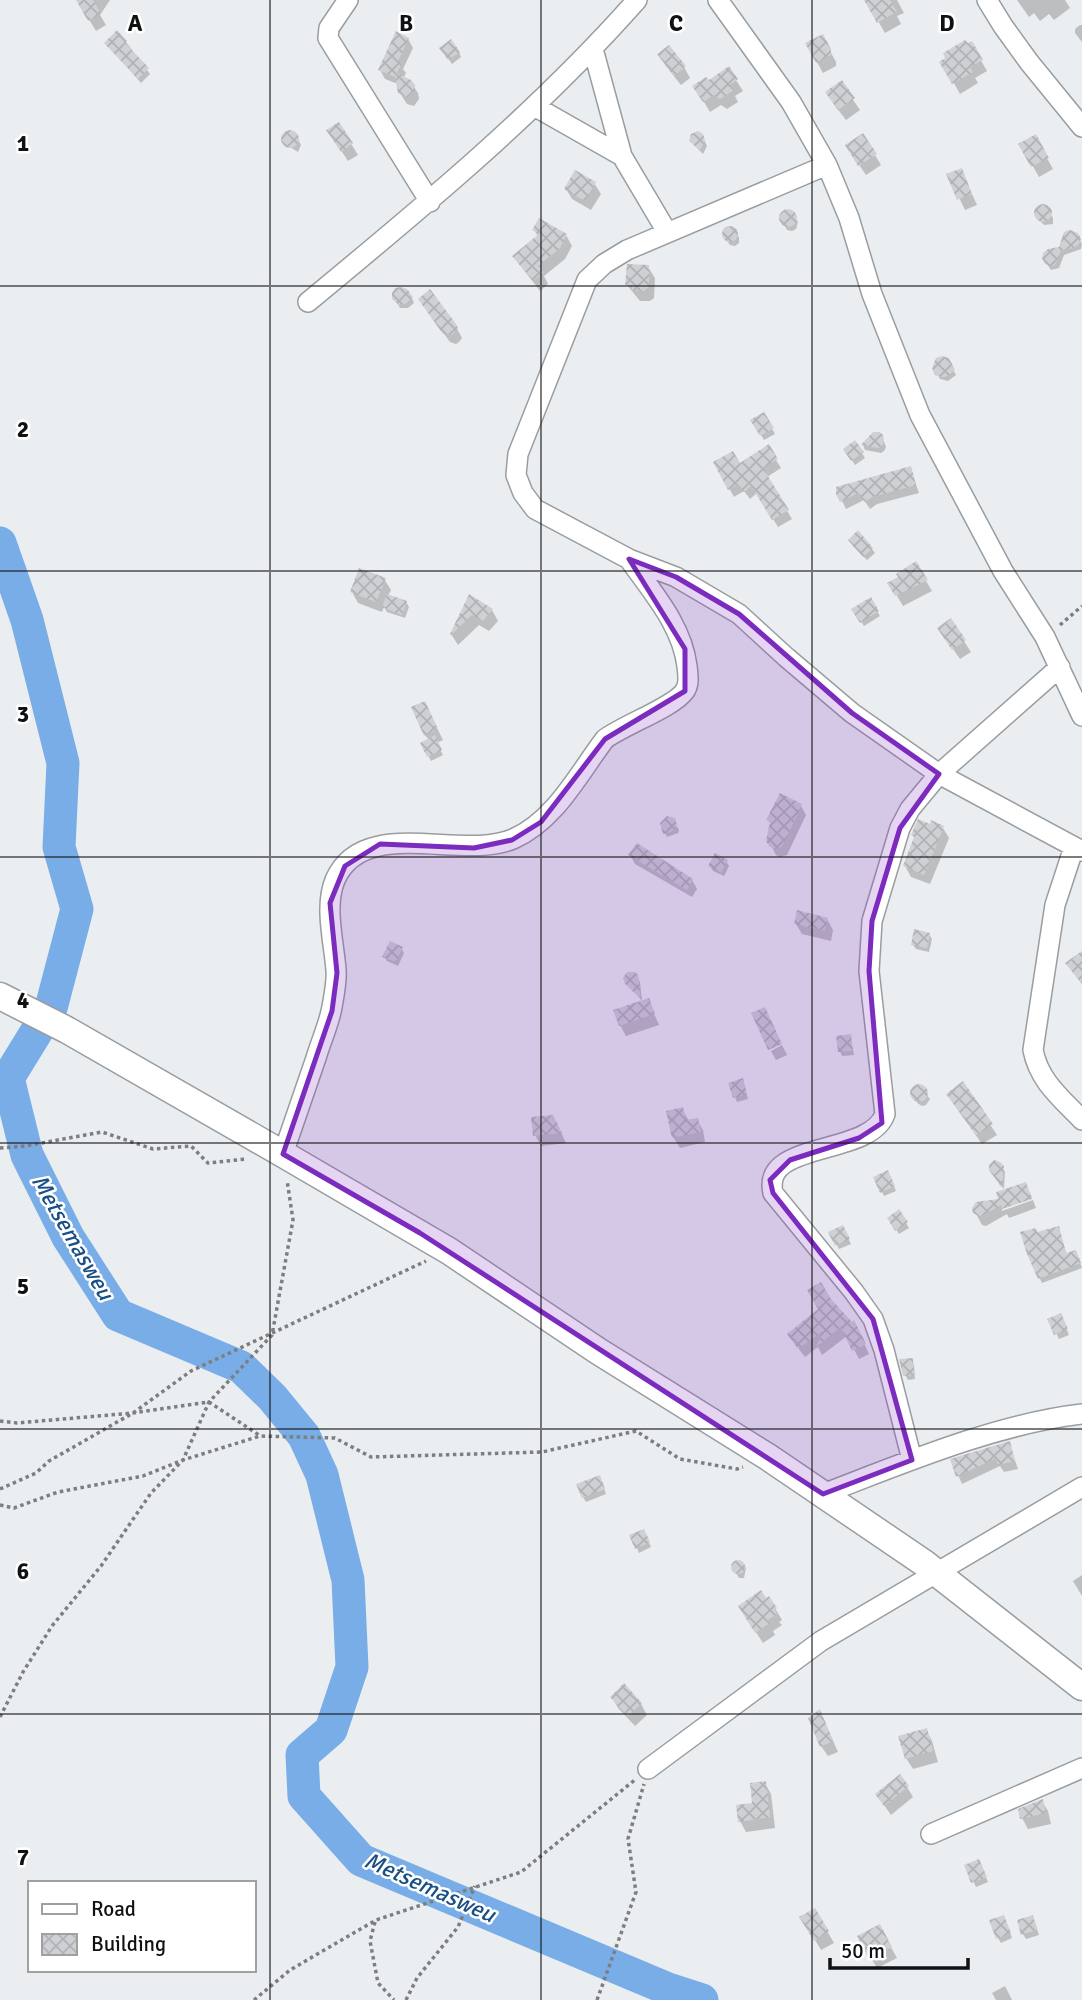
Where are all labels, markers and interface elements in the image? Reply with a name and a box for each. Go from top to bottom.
text: A [128,9,143,38]
text: B [399,9,413,38]
text: C [669,9,683,38]
text: D [939,9,955,38]
text: 1 [17,129,29,158]
text: 2 [17,415,29,444]
text: 3 [17,700,29,729]
text: 4 [17,986,29,1015]
water label: Metsemasweu [25,1169,121,1306]
text: 5 [17,1272,29,1301]
text: 6 [17,1557,29,1586]
text: 7 [17,1843,29,1872]
water label: Metsemasweu [360,1846,501,1930]
legend [28,1881,256,1972]
text: Road [91,1896,136,1922]
scale bar [830,1926,968,1970]
text: Building [91,1931,166,1957]
text: 50 m [841,1938,885,1964]

